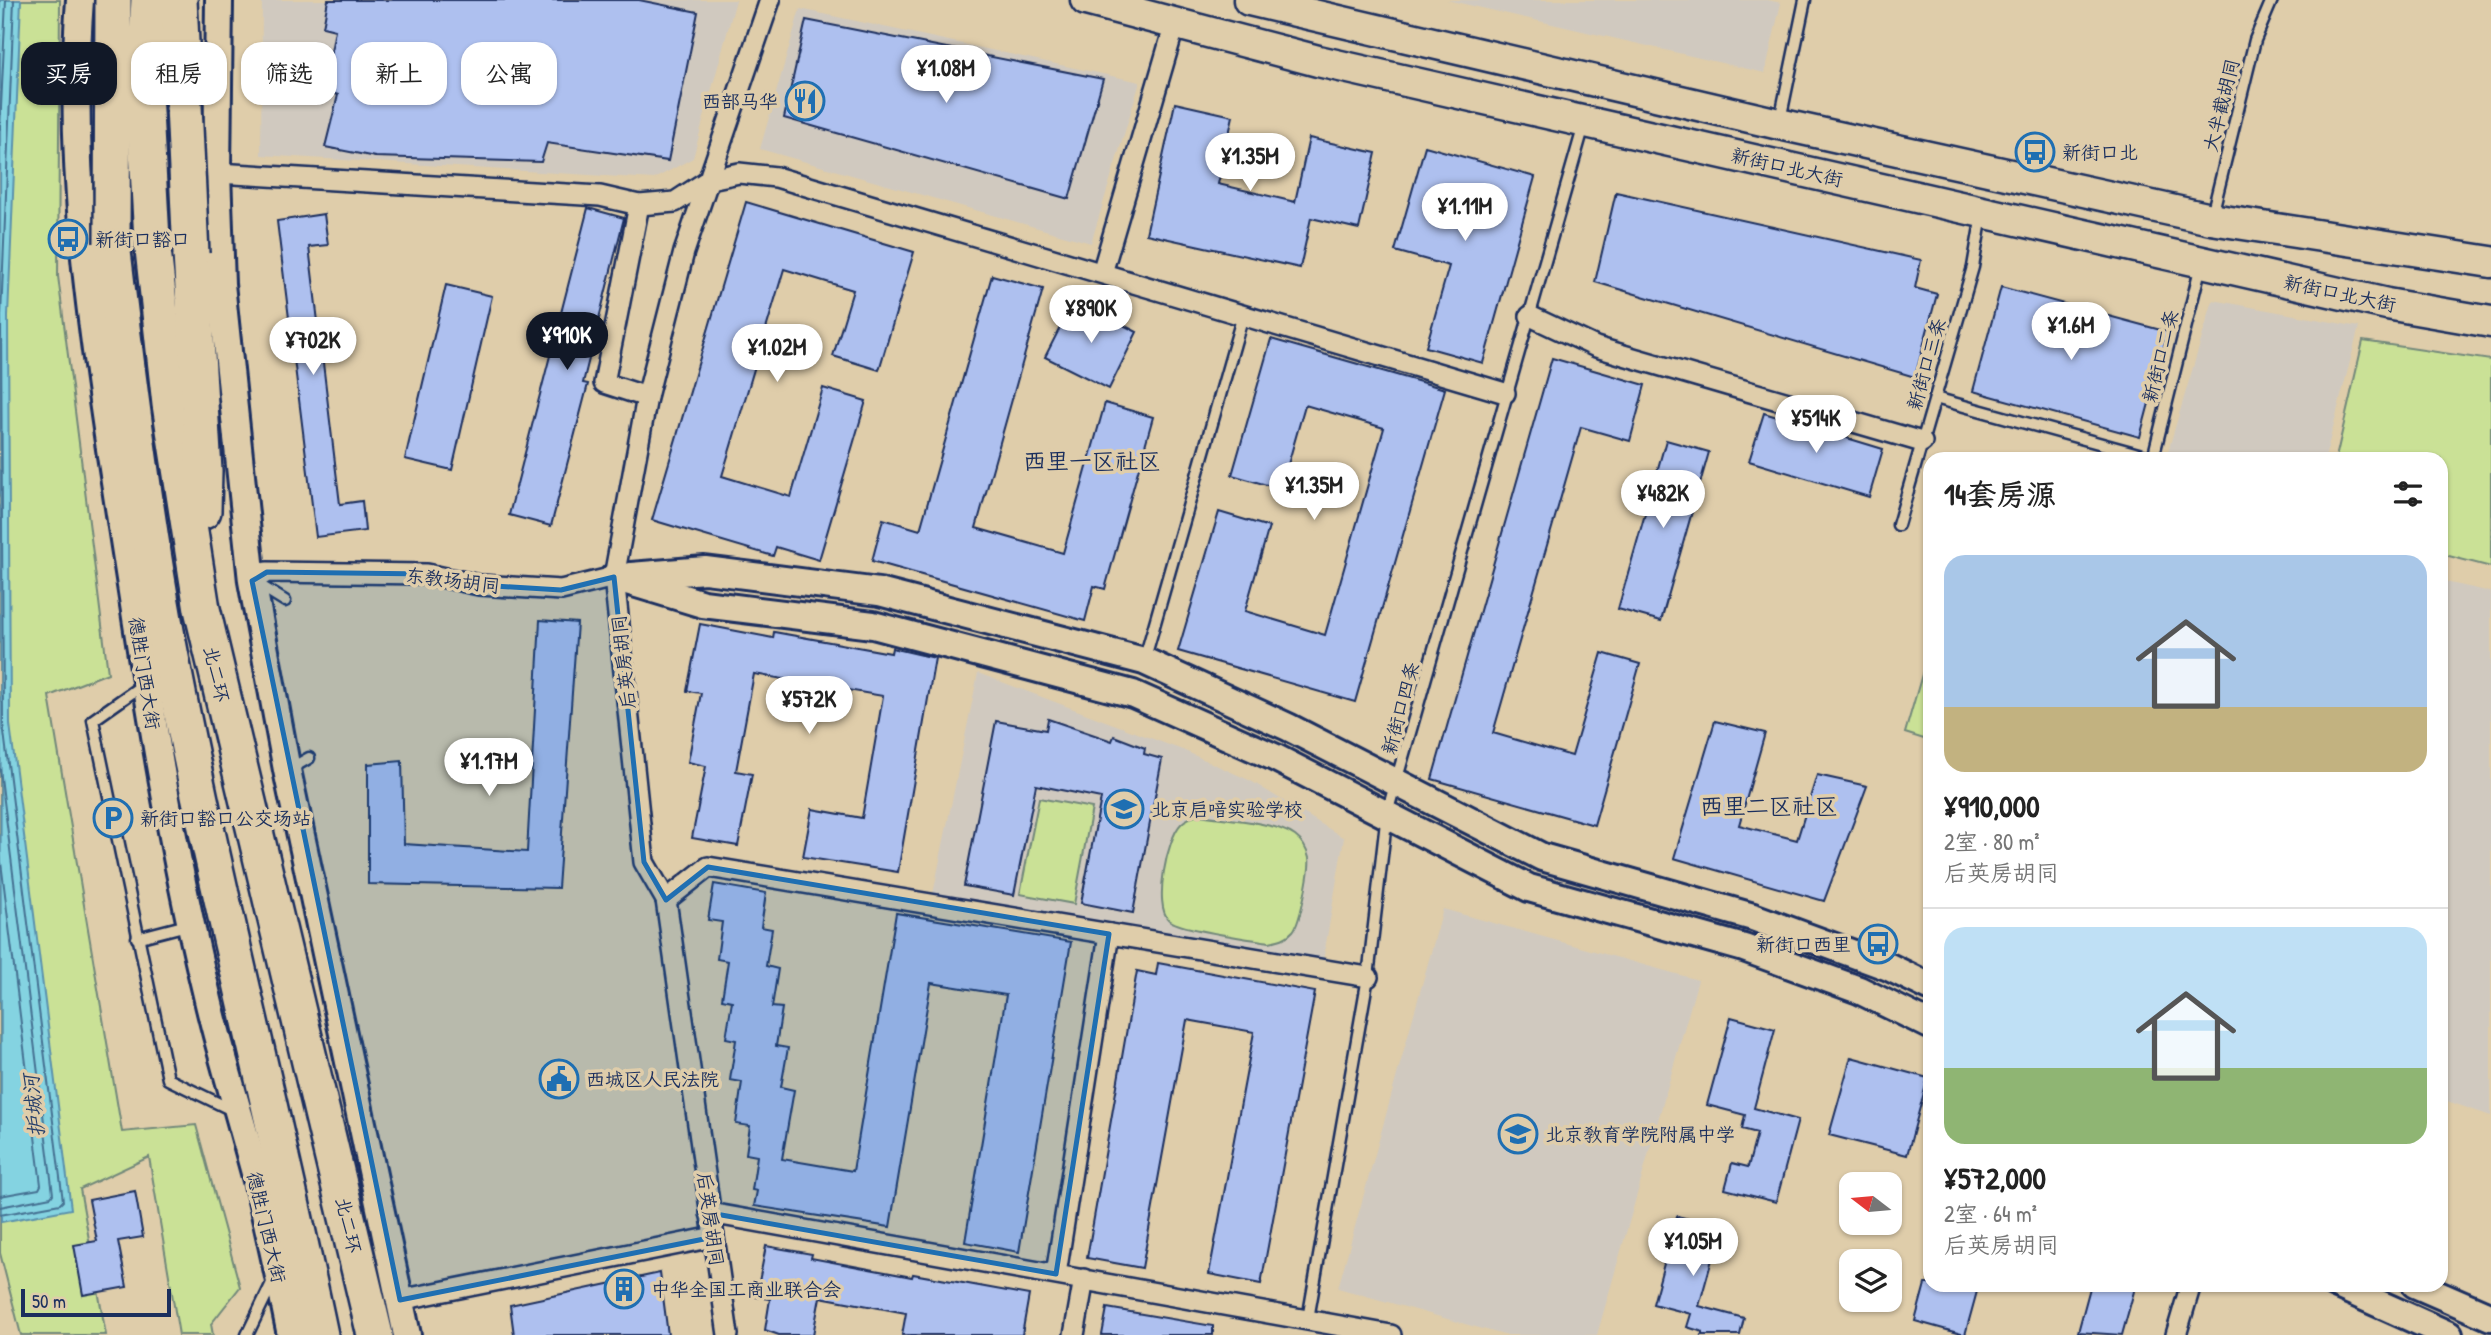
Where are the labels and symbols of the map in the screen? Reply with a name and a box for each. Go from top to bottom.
pin: ¥1.08M [889,46,1003,105]
street label: 大半截胡同 [2197,56,2245,154]
restaurant icon: 西部马华 [784,80,826,122]
place label: 西部马华 [702,88,778,114]
bus stop icon: 新街口北 [2014,131,2056,173]
pin: ¥1.35M [1193,134,1307,193]
place label: 新街口北 [2062,139,2138,165]
street label: 新街口北大街 [1729,142,1845,192]
pin: ¥1.11M [1408,184,1522,243]
bus stop icon: 新街口豁口 [47,218,89,260]
place label: 新街口豁口 [95,226,190,252]
street label: 新街口北大街 [2282,268,2398,318]
pin: ¥890K [1042,286,1140,345]
pin: ¥1.6M [2022,302,2120,362]
street label: 新街口二条 [2136,307,2184,405]
pin: ¥910K [518,312,616,372]
street label: 新街口三条 [1900,315,1952,413]
pin: ¥702K [264,318,362,377]
pin: ¥1.02M [720,324,834,384]
pin: ¥514K [1767,396,1865,455]
district label: 西里一区社区 [1023,445,1161,476]
pin: ¥1.35M [1257,462,1371,522]
pin: ¥482K [1614,470,1712,530]
street label: 东教场胡同 [404,561,502,599]
street label: 后英房胡同 [605,613,641,711]
street label: 德胜门西大街 [123,615,167,731]
street label: 北二环 [198,643,236,705]
street label: 新街口四条 [1375,659,1425,757]
pin: ¥572K [760,676,858,736]
pin: ¥1.17M [432,738,546,798]
school or university icon: 北京启喑实验学校 [1103,788,1145,830]
district label: 西里二区社区 [1700,790,1838,821]
place label: 北京启喑实验学校 [1151,796,1303,822]
parking icon: 新街口豁口公交场站 [92,797,134,839]
place label: 新街口豁口公交场站 [140,805,311,831]
bus stop icon: 新街口西里 [1857,923,1899,965]
place label: 新街口西里 [1756,931,1851,957]
public building icon: 西城区人民法院 [538,1058,580,1100]
place label: 西城区人民法院 [586,1066,719,1092]
water label: 护城河 [15,1070,51,1139]
school or university icon: 北京教育学院附属中学 [1497,1113,1539,1155]
place label: 北京教育学院附属中学 [1545,1121,1735,1147]
street label: 德胜门西大街 [242,1169,292,1285]
street label: 后英房胡同 [692,1170,730,1268]
north arrow [1839,1172,1902,1236]
street label: 北二环 [330,1194,368,1256]
pin: ¥1.05M [1636,1218,1750,1278]
building icon: 中华全国工商业联合会 [603,1268,645,1310]
place label: 中华全国工商业联合会 [651,1276,841,1302]
scale bar [21,1286,172,1318]

